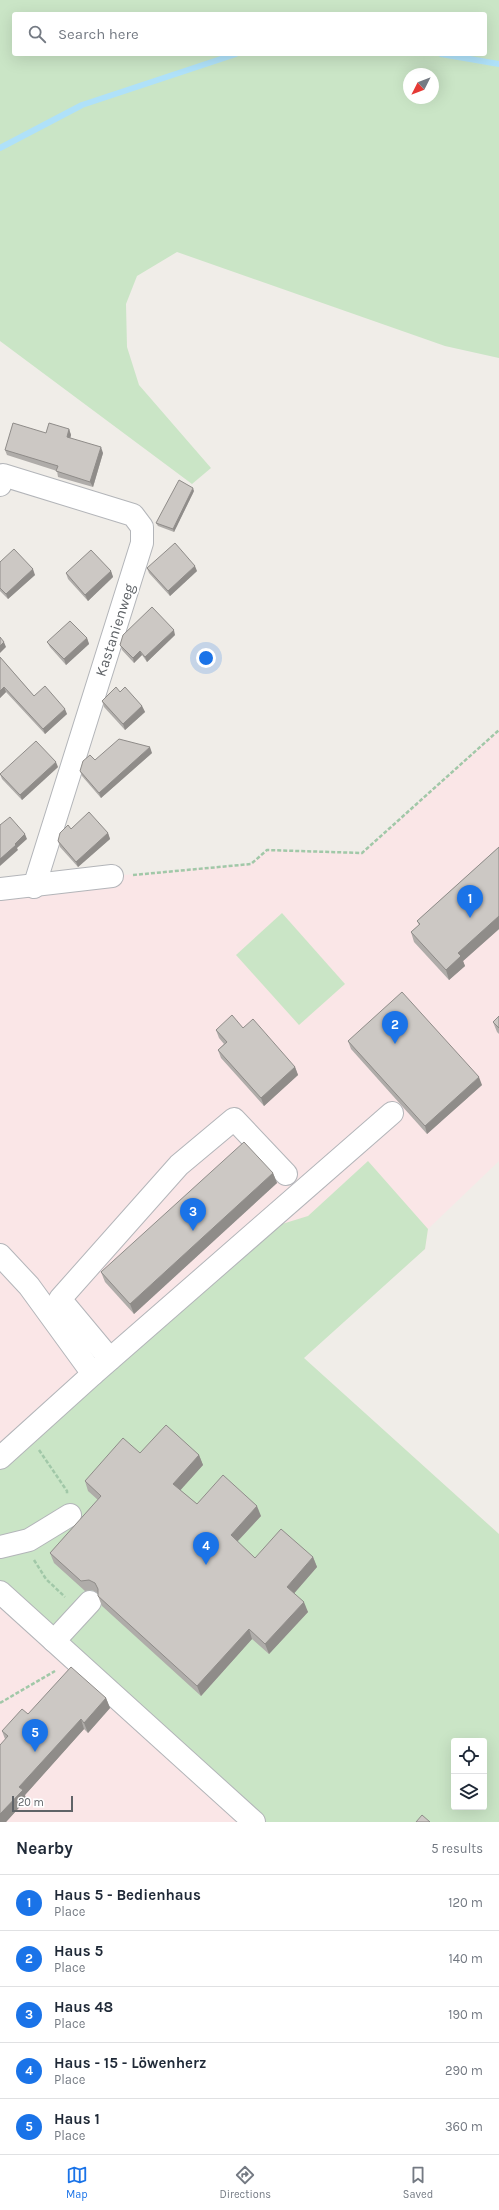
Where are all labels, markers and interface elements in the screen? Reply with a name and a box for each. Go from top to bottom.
search box [12,12,487,56]
icon: search [26,23,48,45]
text: Search here [58,25,139,43]
north arrow [403,68,439,104]
street label: Kastanienweg [92,581,139,679]
your location [196,648,216,668]
pin: 1 [457,885,483,918]
pin: 2 [382,1011,408,1044]
pin: 3 [180,1198,206,1231]
pin: 4 [193,1532,219,1565]
pin: 5 [22,1719,48,1752]
map controls [451,1738,487,1810]
button: locate [451,1738,487,1774]
button: layers [451,1774,487,1810]
scale bar [12,1794,73,1813]
text: 20 m [18,1796,44,1809]
text: Nearby [16,1838,73,1858]
text: 5 results [431,1841,483,1856]
text: Haus 5 - Bedienhaus [54,1886,201,1904]
text: 1 [27,1895,31,1910]
text: 120 m [448,1895,483,1910]
text: Place [54,1904,85,1919]
text: Haus 5 [54,1942,103,1960]
text: 2 [25,1951,33,1966]
text: 140 m [448,1951,483,1966]
text: Place [54,1960,85,1975]
text: Haus 48 [54,1998,113,2016]
text: 3 [25,2007,33,2022]
text: 190 m [448,2007,483,2022]
text: Place [54,2016,85,2031]
text: Haus - 15 - Löwenherz [54,2054,206,2072]
text: 4 [25,2063,33,2078]
text: 290 m [445,2063,483,2078]
text: Place [54,2072,85,2087]
text: Haus 1 [54,2110,100,2128]
text: 5 [25,2119,33,2134]
text: 360 m [445,2119,483,2134]
text: Place [54,2128,85,2143]
tab: Map [66,2164,88,2201]
tab: Directions [219,2164,271,2201]
tab: Saved [403,2164,433,2201]

